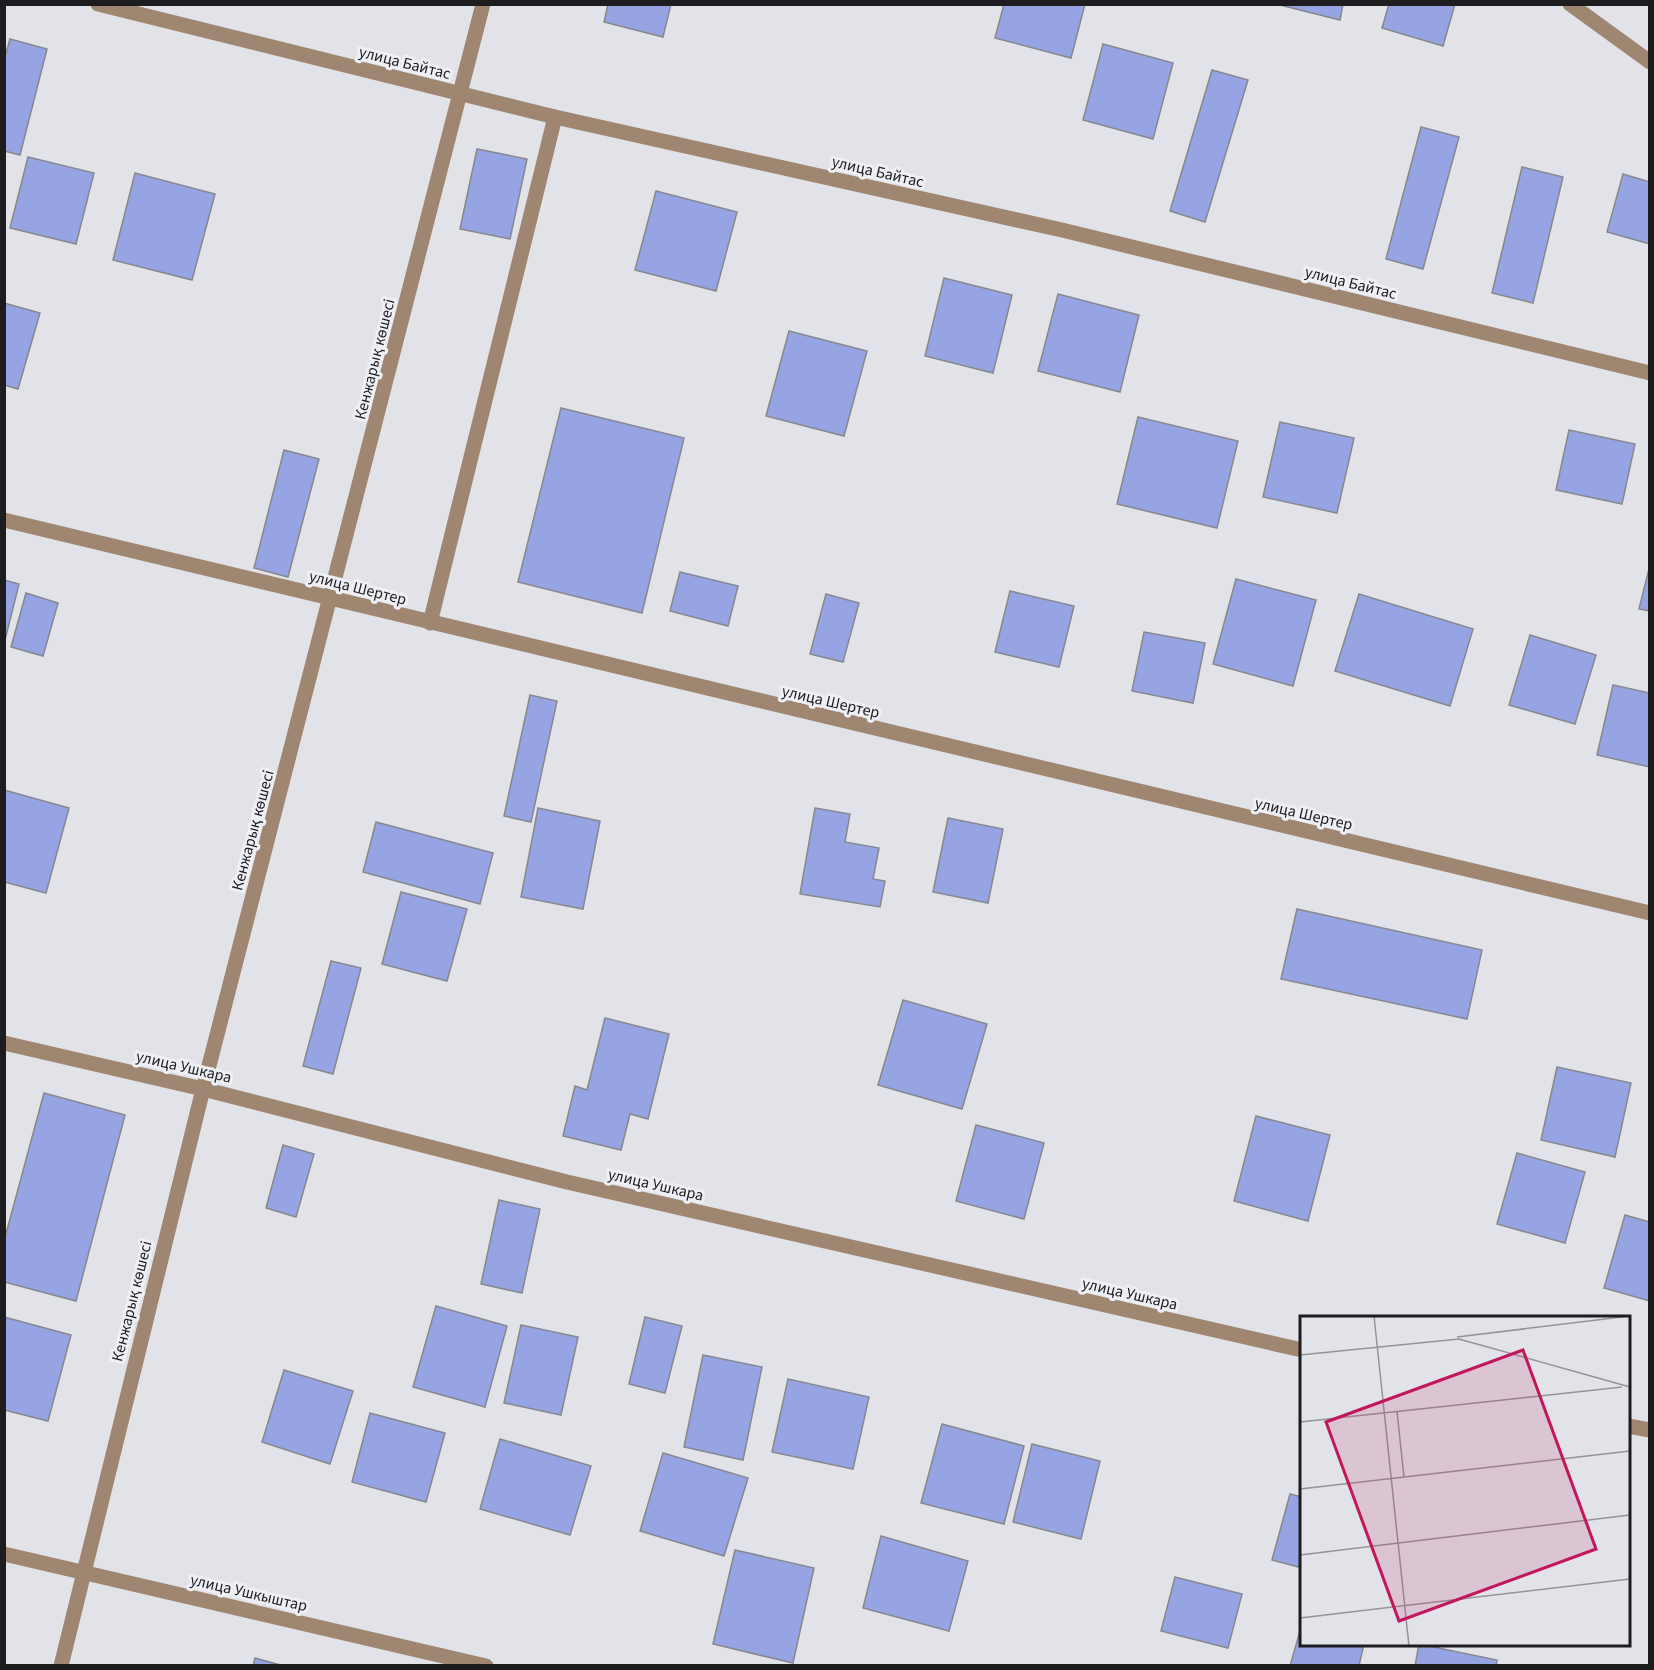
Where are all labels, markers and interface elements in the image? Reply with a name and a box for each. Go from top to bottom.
street label: улица Байтас [357,41,453,85]
street label: улица Байтас [830,151,926,193]
street label: улица Байтас [1303,261,1399,305]
street label: Кенжарық көшесі [349,296,401,422]
street label: улица Шертер [307,565,409,611]
street label: улица Шертер [780,680,882,724]
street label: Кенжарық көшесі [226,768,280,893]
street label: улица Шертер [1253,792,1355,836]
street label: улица Ушкара [134,1045,234,1089]
street label: улица Ушкара [606,1163,706,1207]
street label: Кенжарық көшесі [106,1238,158,1364]
street label: улица Ушкара [1080,1272,1180,1316]
inset map [1300,1316,1630,1646]
street label: улица Ушкыштар [188,1569,310,1617]

